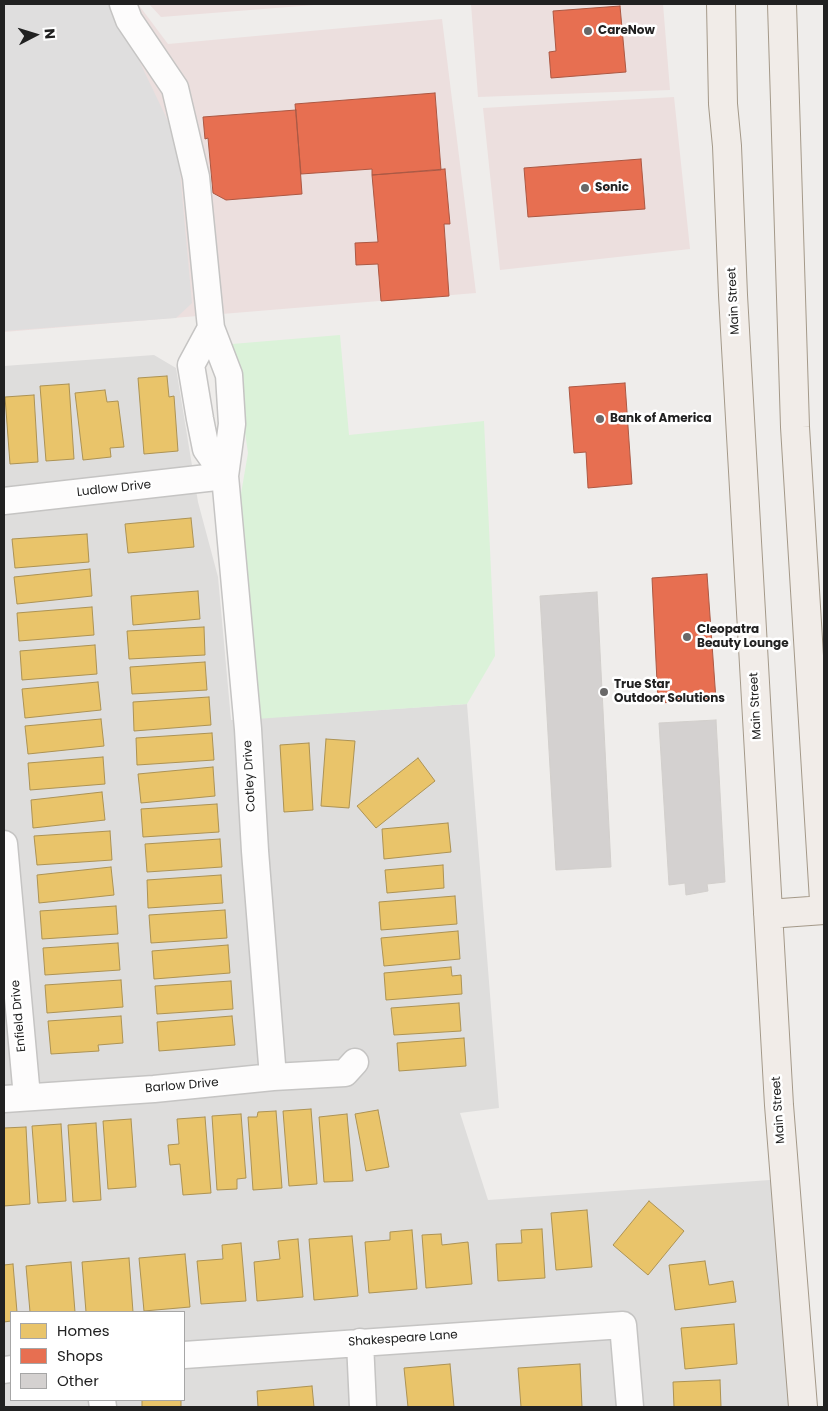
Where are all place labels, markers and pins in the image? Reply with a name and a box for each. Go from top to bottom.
place label: CareNow [598,24,655,38]
marker: CareNow [582,25,594,37]
place label: Sonic [595,181,629,195]
marker: Sonic [579,182,591,194]
place label: Bank of America [610,412,712,426]
marker: Bank of America [594,413,606,425]
place label: Cleopatra Beauty Lounge [697,623,789,651]
marker: Cleopatra Beauty Lounge [681,631,693,643]
place label: True Star Outdoor Solutions [614,678,725,706]
marker: True Star Outdoor Solutions [598,686,610,698]

